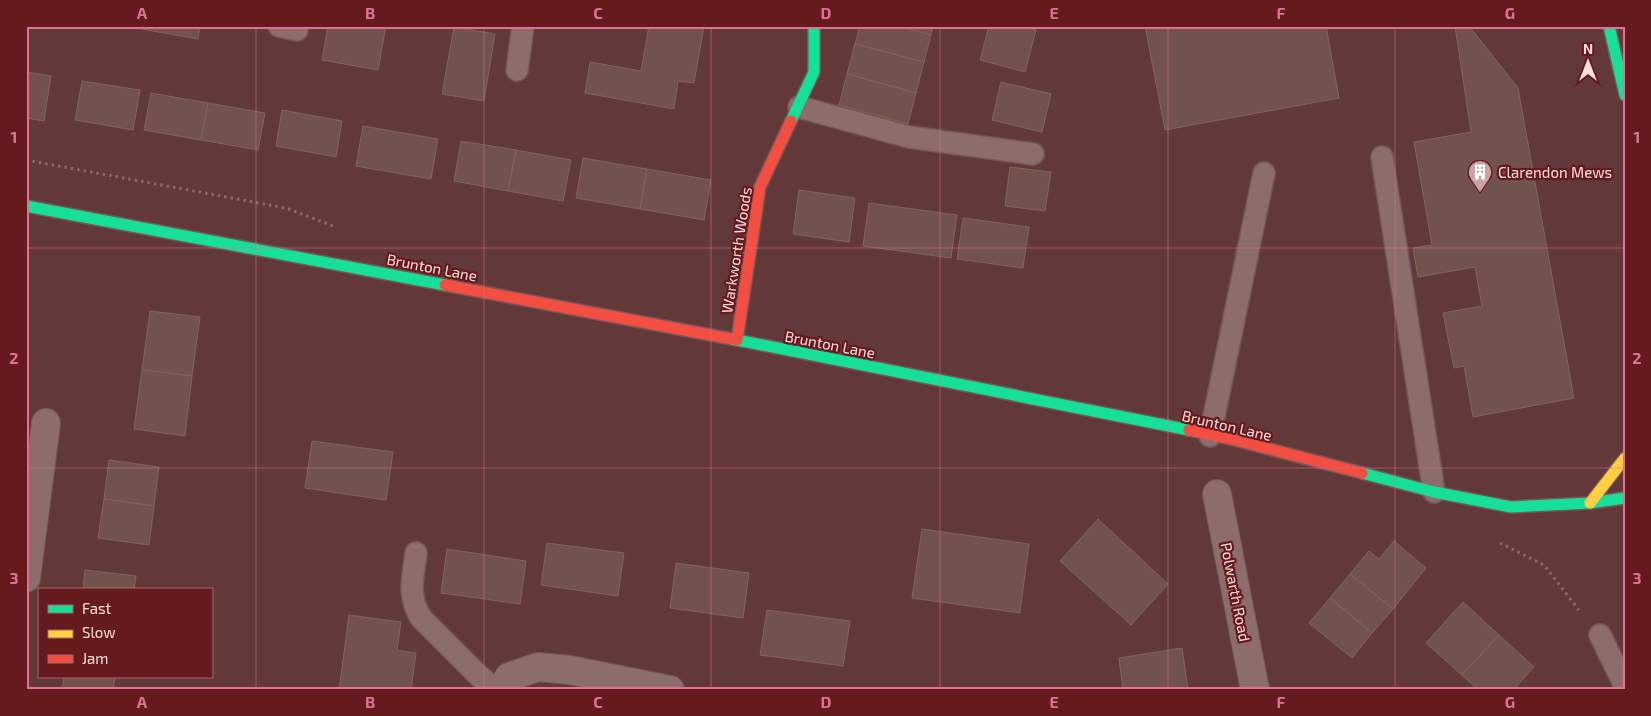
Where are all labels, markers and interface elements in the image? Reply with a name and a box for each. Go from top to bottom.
text: A [137,3,148,22]
text: B [365,3,375,22]
text: C [593,3,603,22]
text: D [821,3,832,22]
text: E [1049,3,1059,22]
text: F [1277,3,1286,22]
text: G [1505,3,1515,22]
north arrow [1564,38,1614,88]
text: N [1583,40,1593,57]
text: 1 [11,127,17,146]
text: 1 [1634,127,1640,146]
building icon: Clarendon Mews [1467,159,1493,193]
place label: Clarendon Mews [1498,163,1612,181]
street label: Warkworth Woods [717,186,755,314]
street label: Brunton Lane [385,249,479,285]
street label: Brunton Lane [783,326,877,362]
text: 2 [9,348,19,367]
text: 2 [1632,348,1642,367]
street label: Brunton Lane [1180,406,1274,444]
street label: Polwarth Road [1218,541,1254,643]
text: 3 [9,568,19,587]
text: 3 [1632,568,1642,587]
legend [38,588,212,678]
text: Fast [82,599,112,617]
text: Slow [82,623,116,641]
text: Jam [82,649,108,667]
text: A [137,692,148,711]
text: B [365,692,375,711]
text: C [593,692,603,711]
text: D [821,692,832,711]
text: E [1049,692,1059,711]
text: F [1277,692,1286,711]
text: G [1505,692,1515,711]

